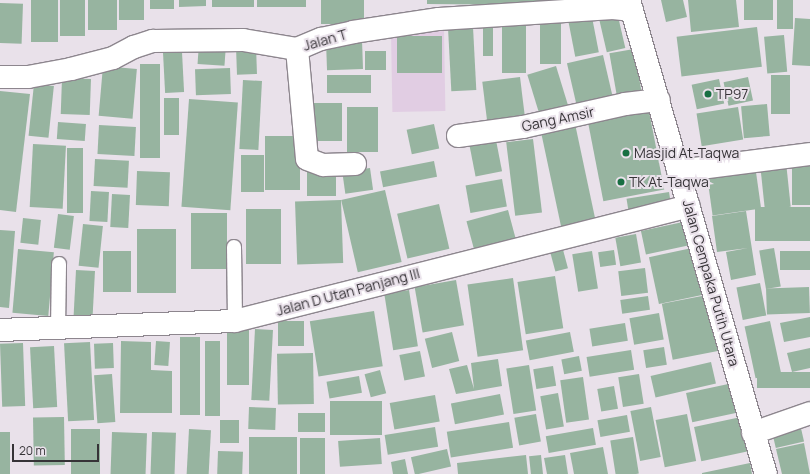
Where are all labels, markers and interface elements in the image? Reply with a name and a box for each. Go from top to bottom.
street label: Jalan T [301,26,349,54]
place label: TP97 [716,86,748,102]
marker: TP97 [703,89,713,99]
street label: Gang Amsir [520,103,596,135]
place label: Masjid At-Taqwa [634,145,739,161]
marker: Masjid At-Taqwa [621,148,631,158]
place label: TK At-Taqwa [629,174,709,190]
marker: TK At-Taqwa [616,177,626,187]
street label: Jalan Cempaka Putih Utara [679,198,743,368]
street label: Jalan D Utan Panjang III [275,265,421,319]
scale bar [14,436,101,462]
text: 20 m [19,442,46,459]

